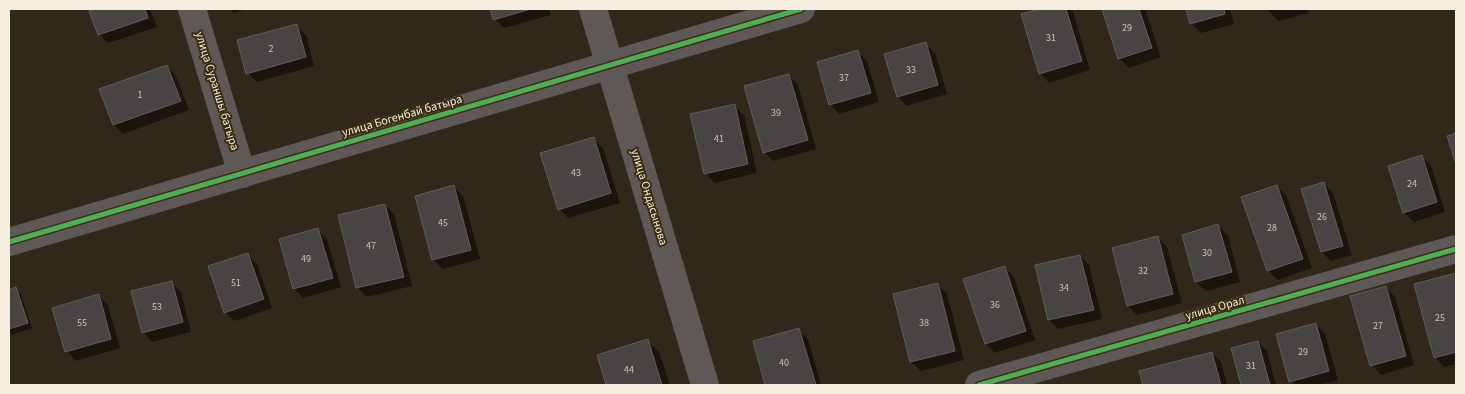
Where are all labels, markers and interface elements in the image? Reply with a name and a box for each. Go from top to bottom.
house number: 29 [1122,21,1132,35]
street label: улица Сураншы батыра [191,30,243,152]
house number: 31 [1046,31,1056,45]
house number: 2 [269,42,274,56]
house number: 33 [906,63,916,77]
house number: 37 [839,71,849,85]
house number: 1 [138,88,143,102]
street label: улица Богенбай батыра [340,91,464,141]
house number: 39 [771,106,781,120]
house number: 41 [714,132,724,146]
street label: улица Ондасынова [626,147,672,247]
house number: 43 [571,166,581,180]
house number: 24 [1407,177,1417,191]
house number: 26 [1317,210,1327,224]
house number: 45 [438,216,448,230]
house number: 28 [1267,221,1277,235]
house number: 47 [366,239,376,253]
house number: 30 [1202,246,1212,260]
house number: 49 [301,252,311,266]
house number: 32 [1138,264,1148,278]
house number: 51 [231,276,241,290]
house number: 34 [1059,281,1069,295]
street label: улица Орал [1183,291,1247,325]
house number: 36 [990,298,1000,312]
house number: 53 [152,300,162,314]
house number: 25 [1435,311,1445,325]
house number: 55 [77,316,87,330]
house number: 38 [919,316,929,330]
house number: 27 [1373,319,1383,333]
house number: 29 [1298,345,1308,359]
house number: 40 [779,356,789,370]
house number: 31 [1246,359,1256,373]
house number: 44 [624,363,634,377]

